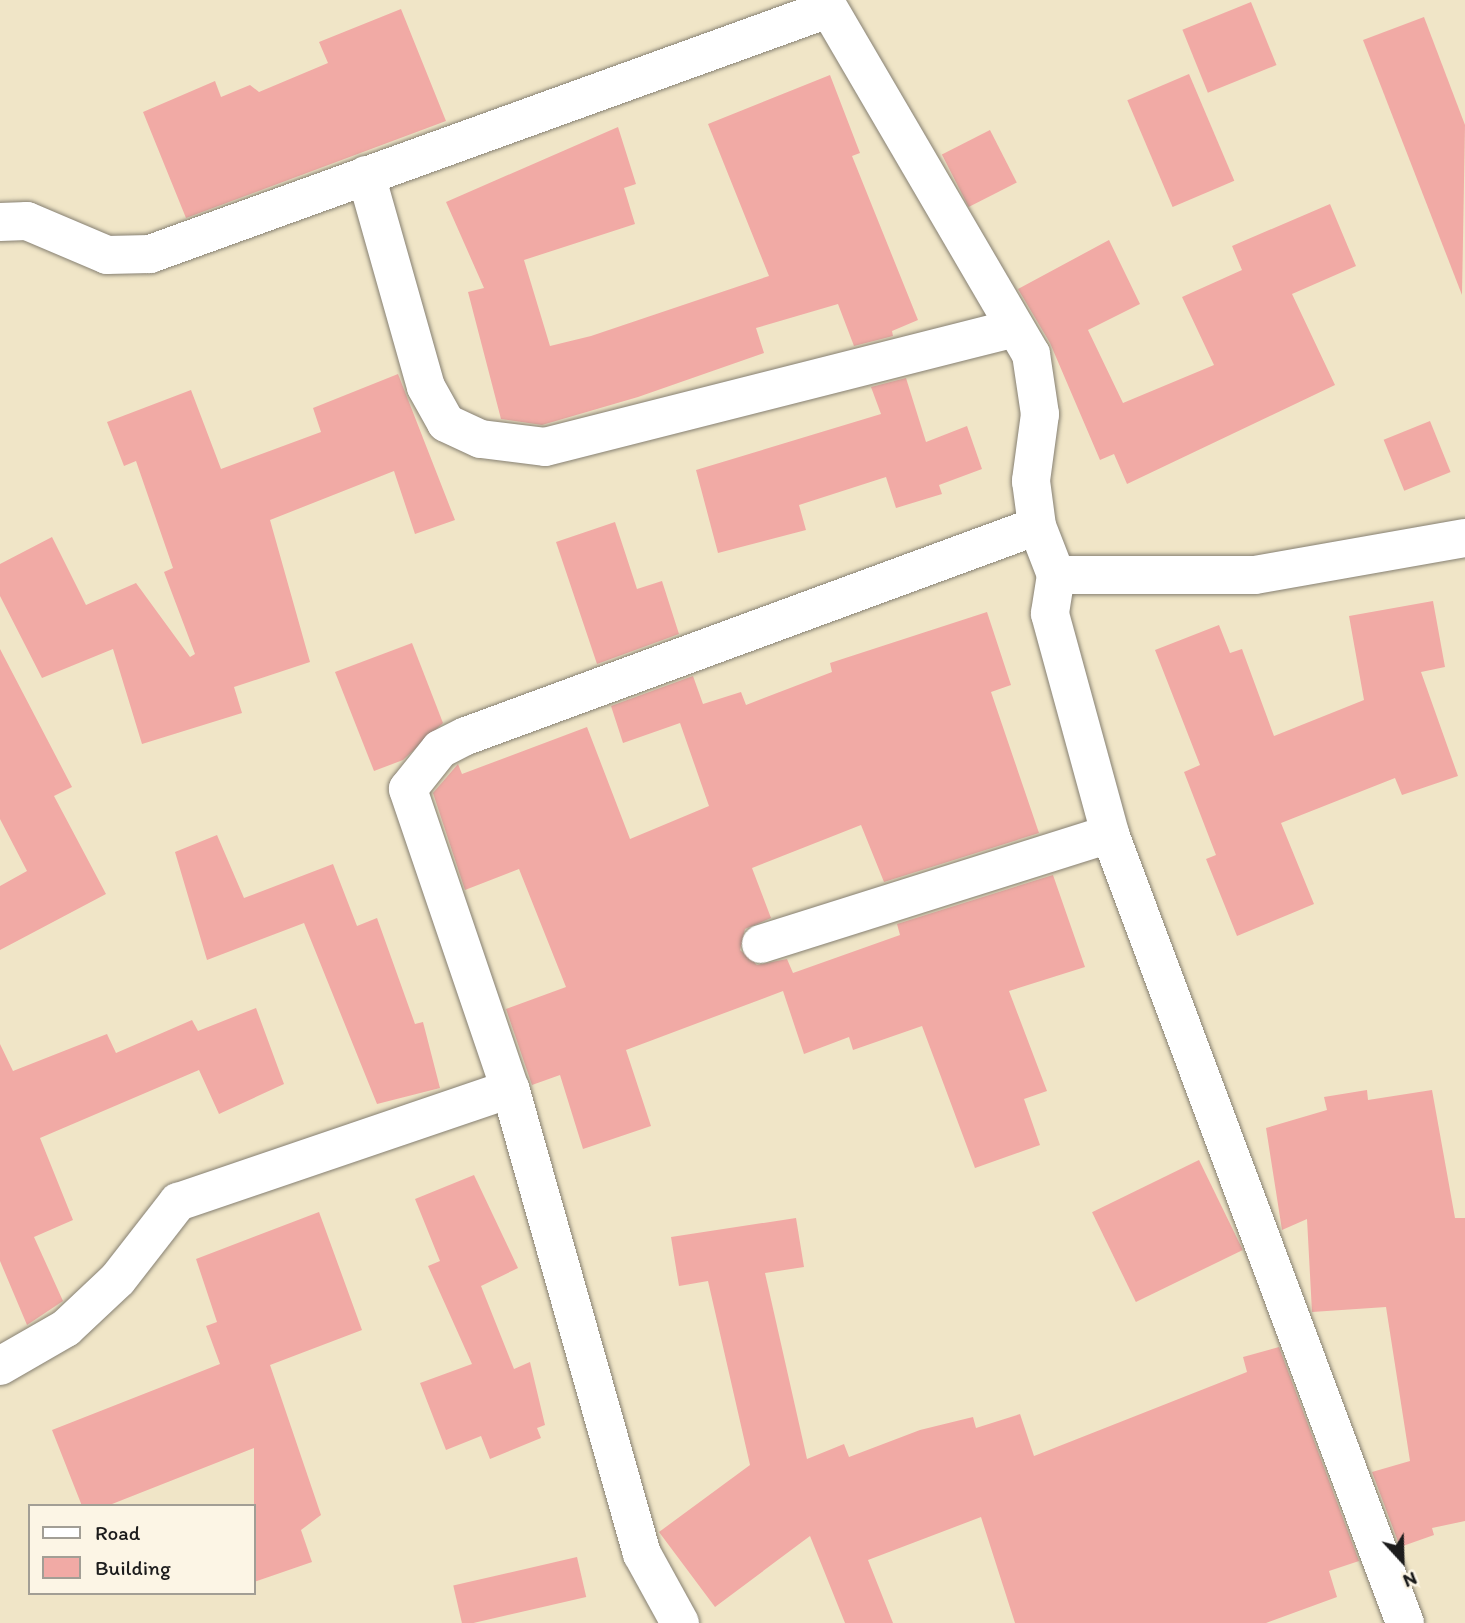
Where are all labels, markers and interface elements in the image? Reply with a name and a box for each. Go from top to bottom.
legend [28,1504,256,1595]
text: Road [95,1520,140,1545]
north arrow [1367,1525,1437,1595]
text: Building [95,1555,171,1580]
text: N [1400,1567,1420,1593]

